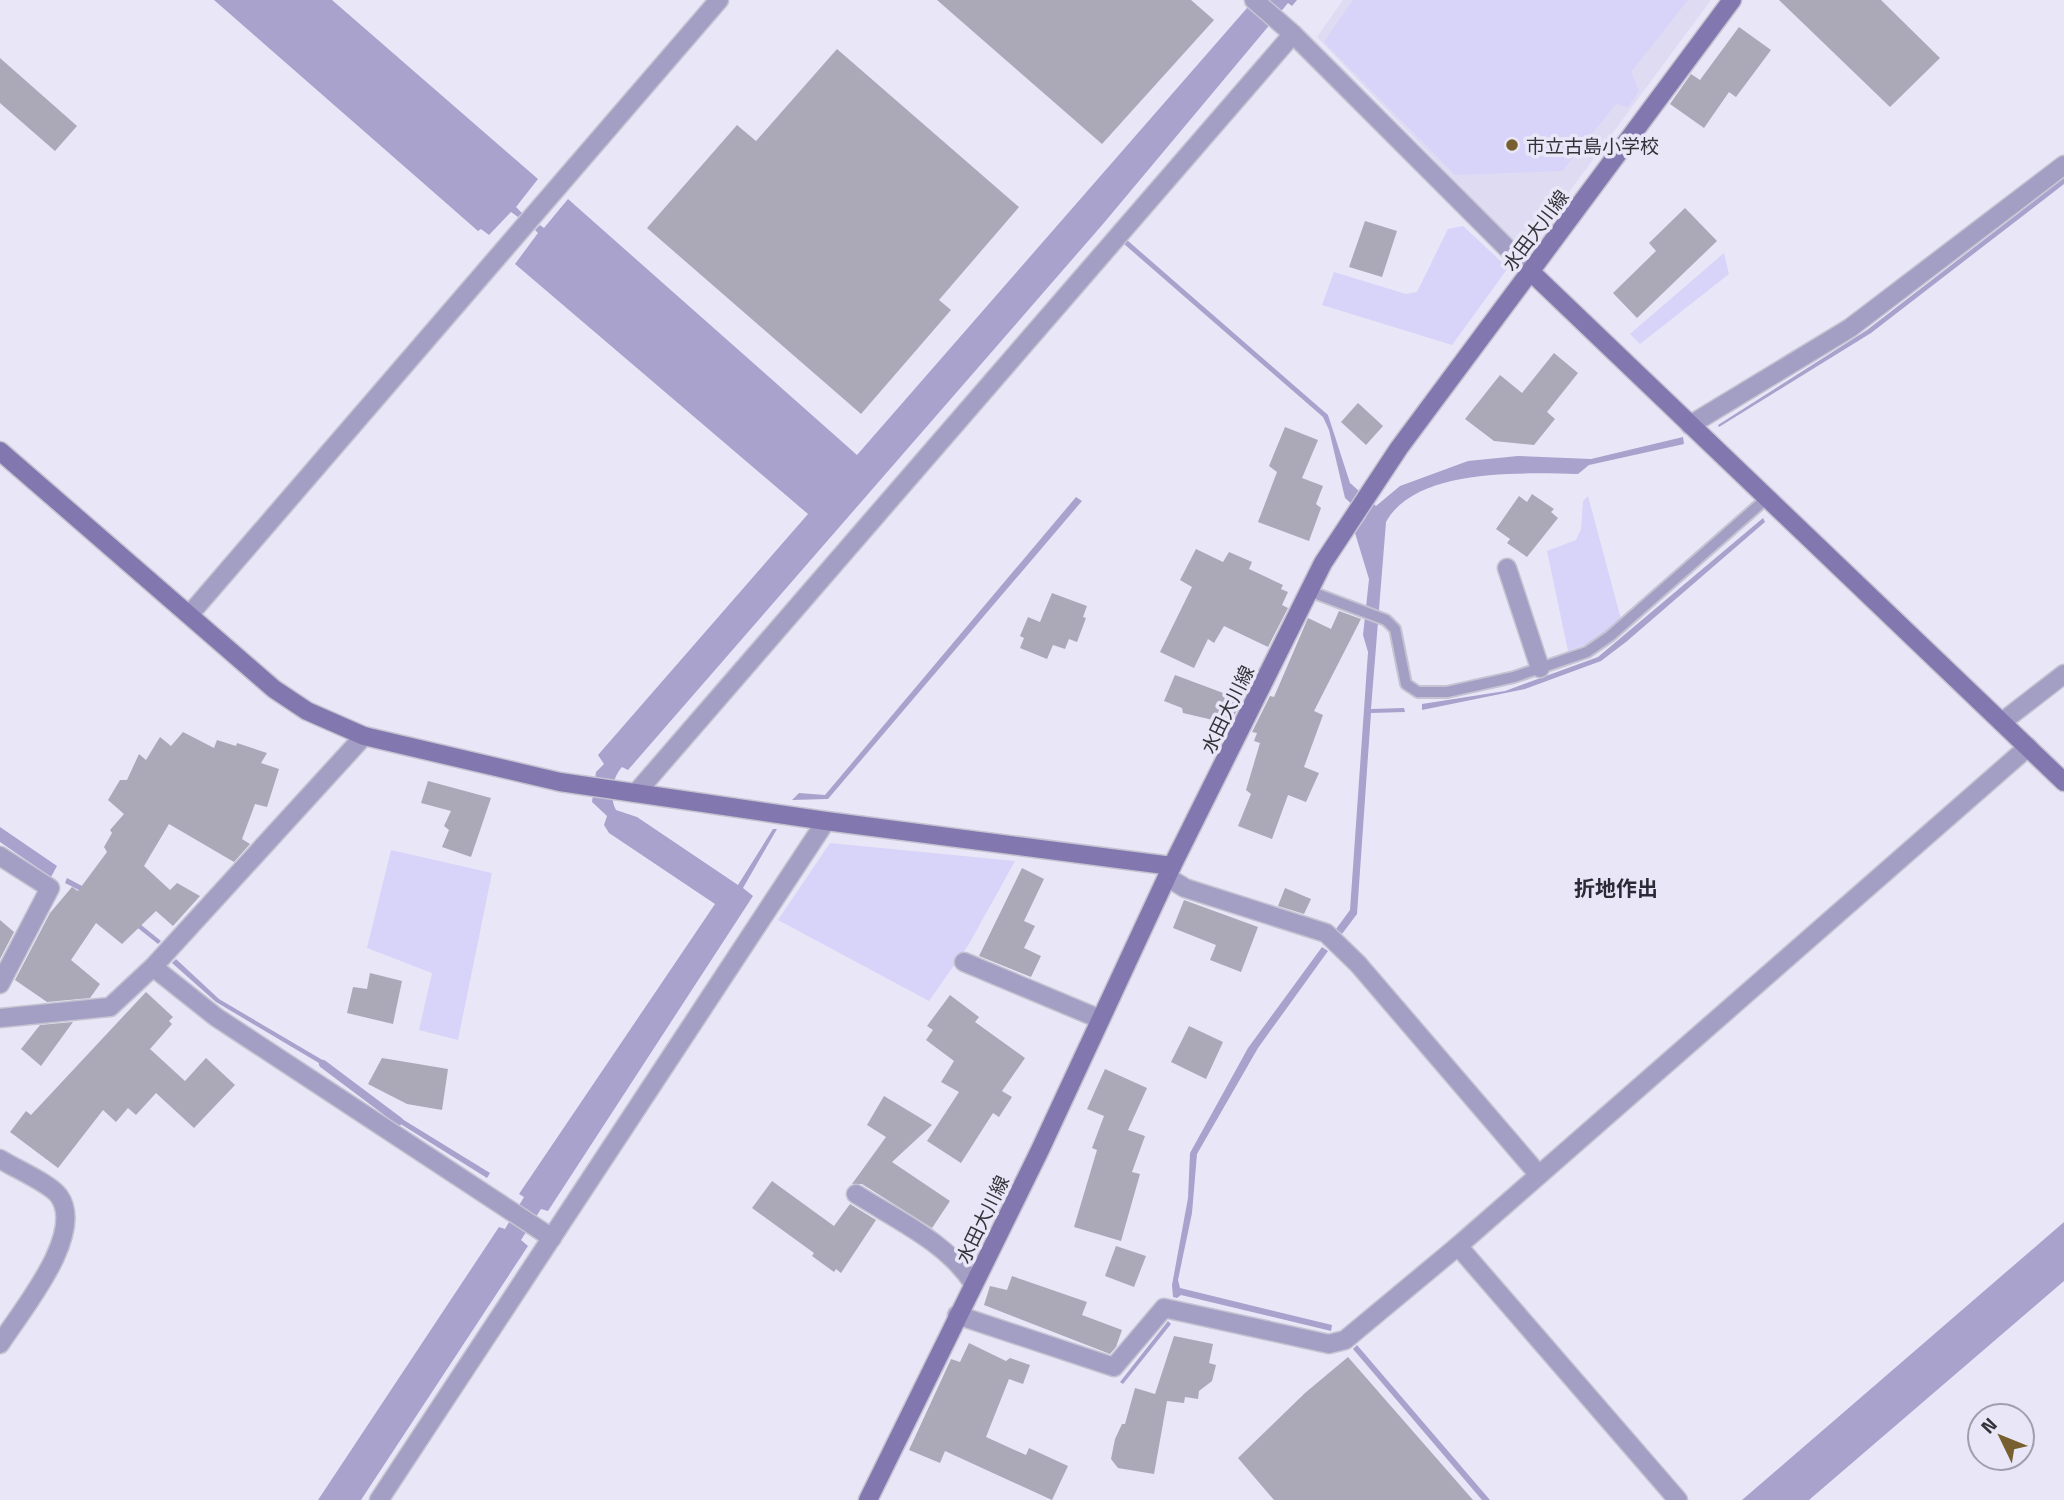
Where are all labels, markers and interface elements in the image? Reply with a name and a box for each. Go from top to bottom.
place label: 市立古島小学校 [1526,131,1659,160]
marker: 市立古島小学校 [1504,137,1520,153]
street label: 水田大川線 [1495,183,1575,277]
street label: 水田大川線 [1193,660,1261,758]
district label: 折地作出 [1574,872,1658,904]
street label: 水田大川線 [948,1170,1016,1268]
north arrow [1966,1402,2036,1472]
text: N [1973,1410,2003,1440]

